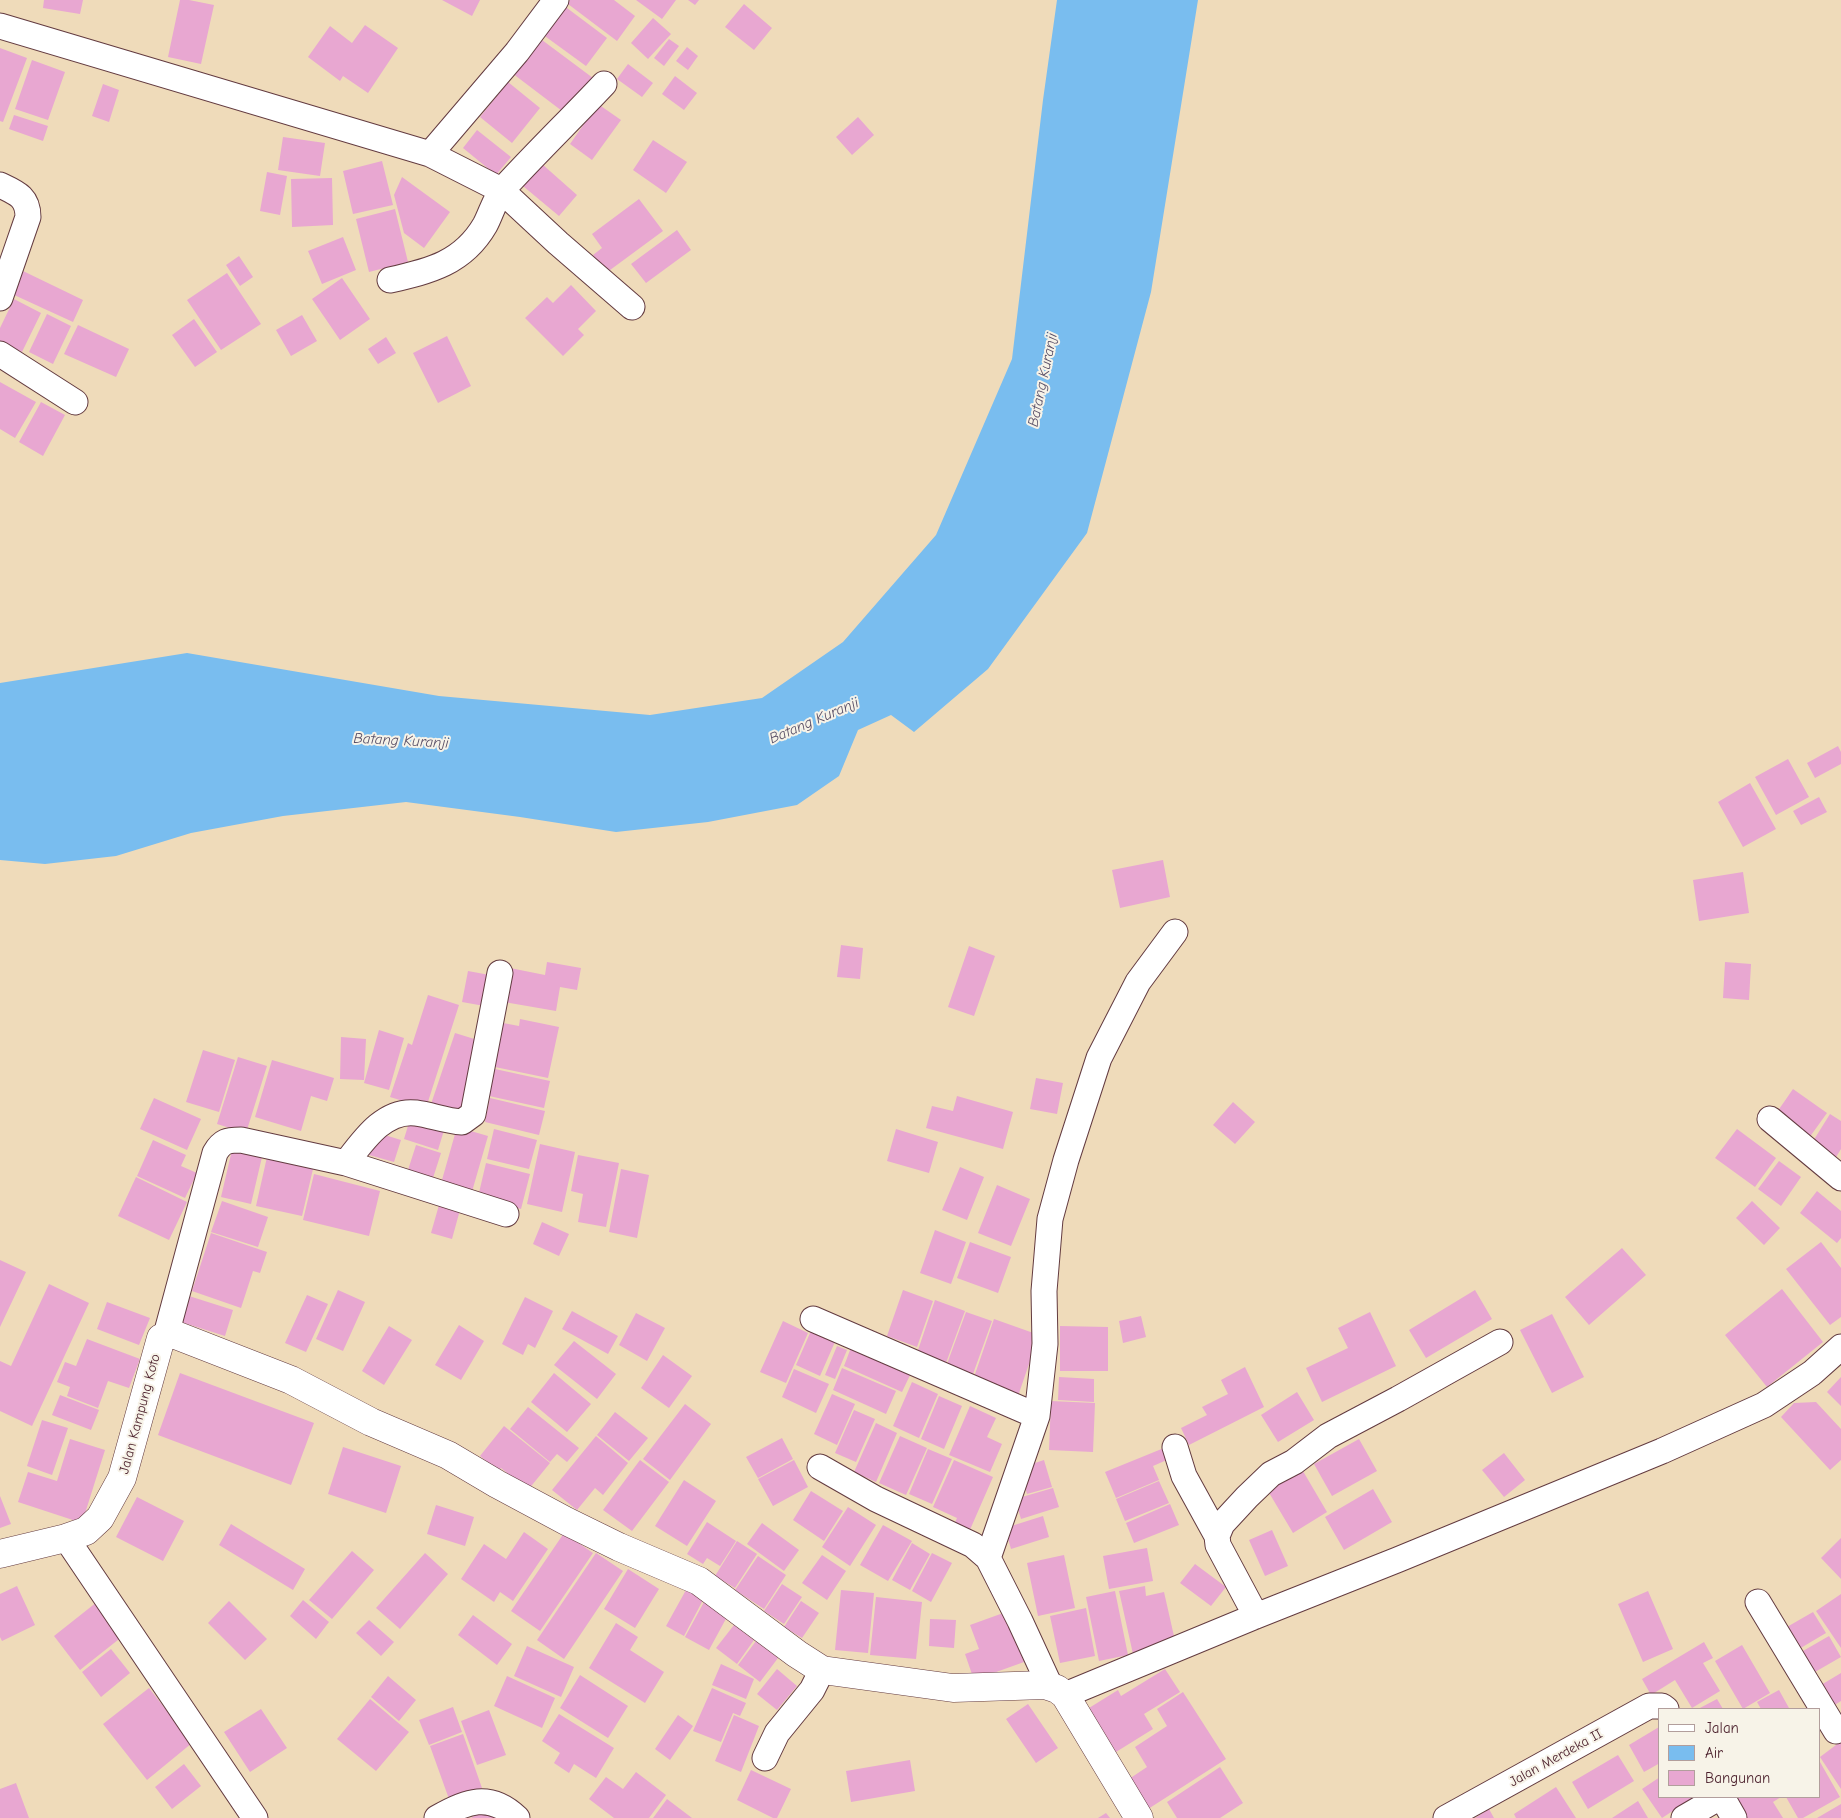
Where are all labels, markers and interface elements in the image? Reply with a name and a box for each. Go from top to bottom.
water label: Batang Kuranji [1024,331,1062,429]
water label: Batang Kuranji [767,694,861,748]
water label: Batang Kuranji [353,730,449,752]
street label: Jalan Kampung Koto [116,1352,164,1476]
legend [1658,1708,1821,1798]
text: Jalan [1705,1719,1739,1737]
street label: Jalan Merdeka II [1506,1725,1606,1791]
text: Air [1705,1744,1723,1762]
text: Bangunan [1705,1769,1770,1787]

